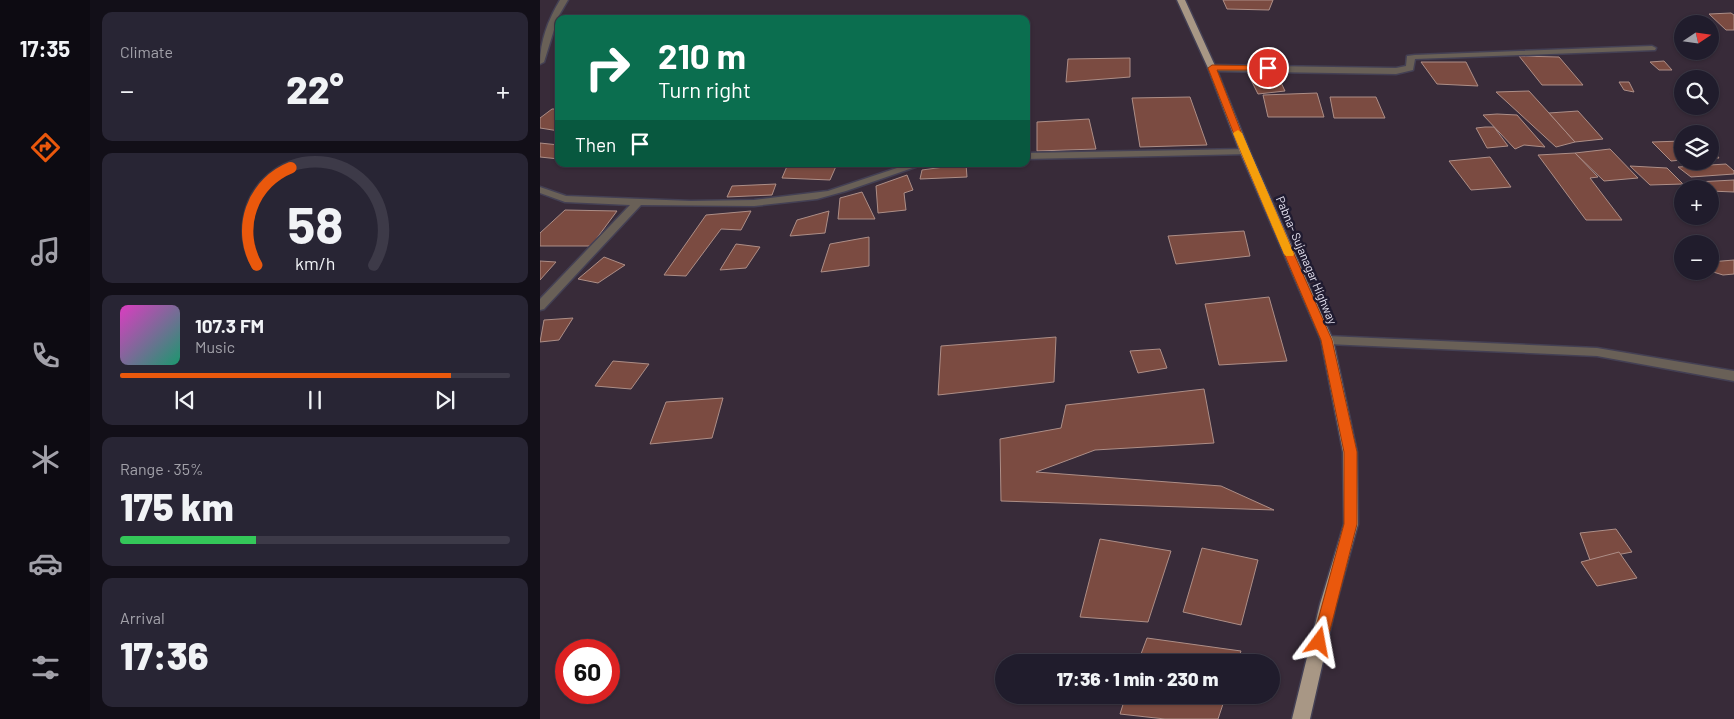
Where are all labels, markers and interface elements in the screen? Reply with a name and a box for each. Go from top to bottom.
north arrow [1674,15,1719,60]
map controls [1674,15,1719,280]
text: 210 m [658,34,746,76]
text: 17:35 [20,35,70,61]
icon: right [575,35,640,100]
text: Climate [120,42,173,61]
pin [1247,47,1289,89]
icon: arrive [1254,54,1282,82]
text: 22° [286,66,344,112]
button: search [1674,70,1719,115]
text: − [120,73,134,107]
text: + [496,73,510,107]
text: Turn right [658,76,751,102]
button: layers [1674,125,1719,170]
icon: directions [28,130,63,165]
icon: arrive [626,130,654,158]
text: Then [575,133,616,156]
button: + [1674,180,1719,225]
text: 58 [287,192,343,254]
street label: Pabna- Sujanagar Highway [1274,194,1341,327]
icon: music [28,234,63,269]
button: − [1674,235,1719,280]
text: km/h [295,252,335,274]
text: 107.3 FM [195,314,264,337]
text: Music [195,337,235,356]
icon: phone [28,338,63,373]
icon: previous [171,386,199,414]
icon: pause [301,386,329,414]
icon: next [431,386,459,414]
icon: climate [28,442,63,477]
text: Range · 35% [120,459,203,478]
text: 175 km [120,483,234,529]
icon: car [28,546,63,581]
text: Arrival [120,608,165,627]
position arrow [1292,615,1344,667]
text: 17:36 [120,632,208,678]
speed limit sign: 60 [555,639,620,704]
icon: filters [28,650,63,685]
text: 17:36 · 1 min · 230 m [1057,667,1218,690]

